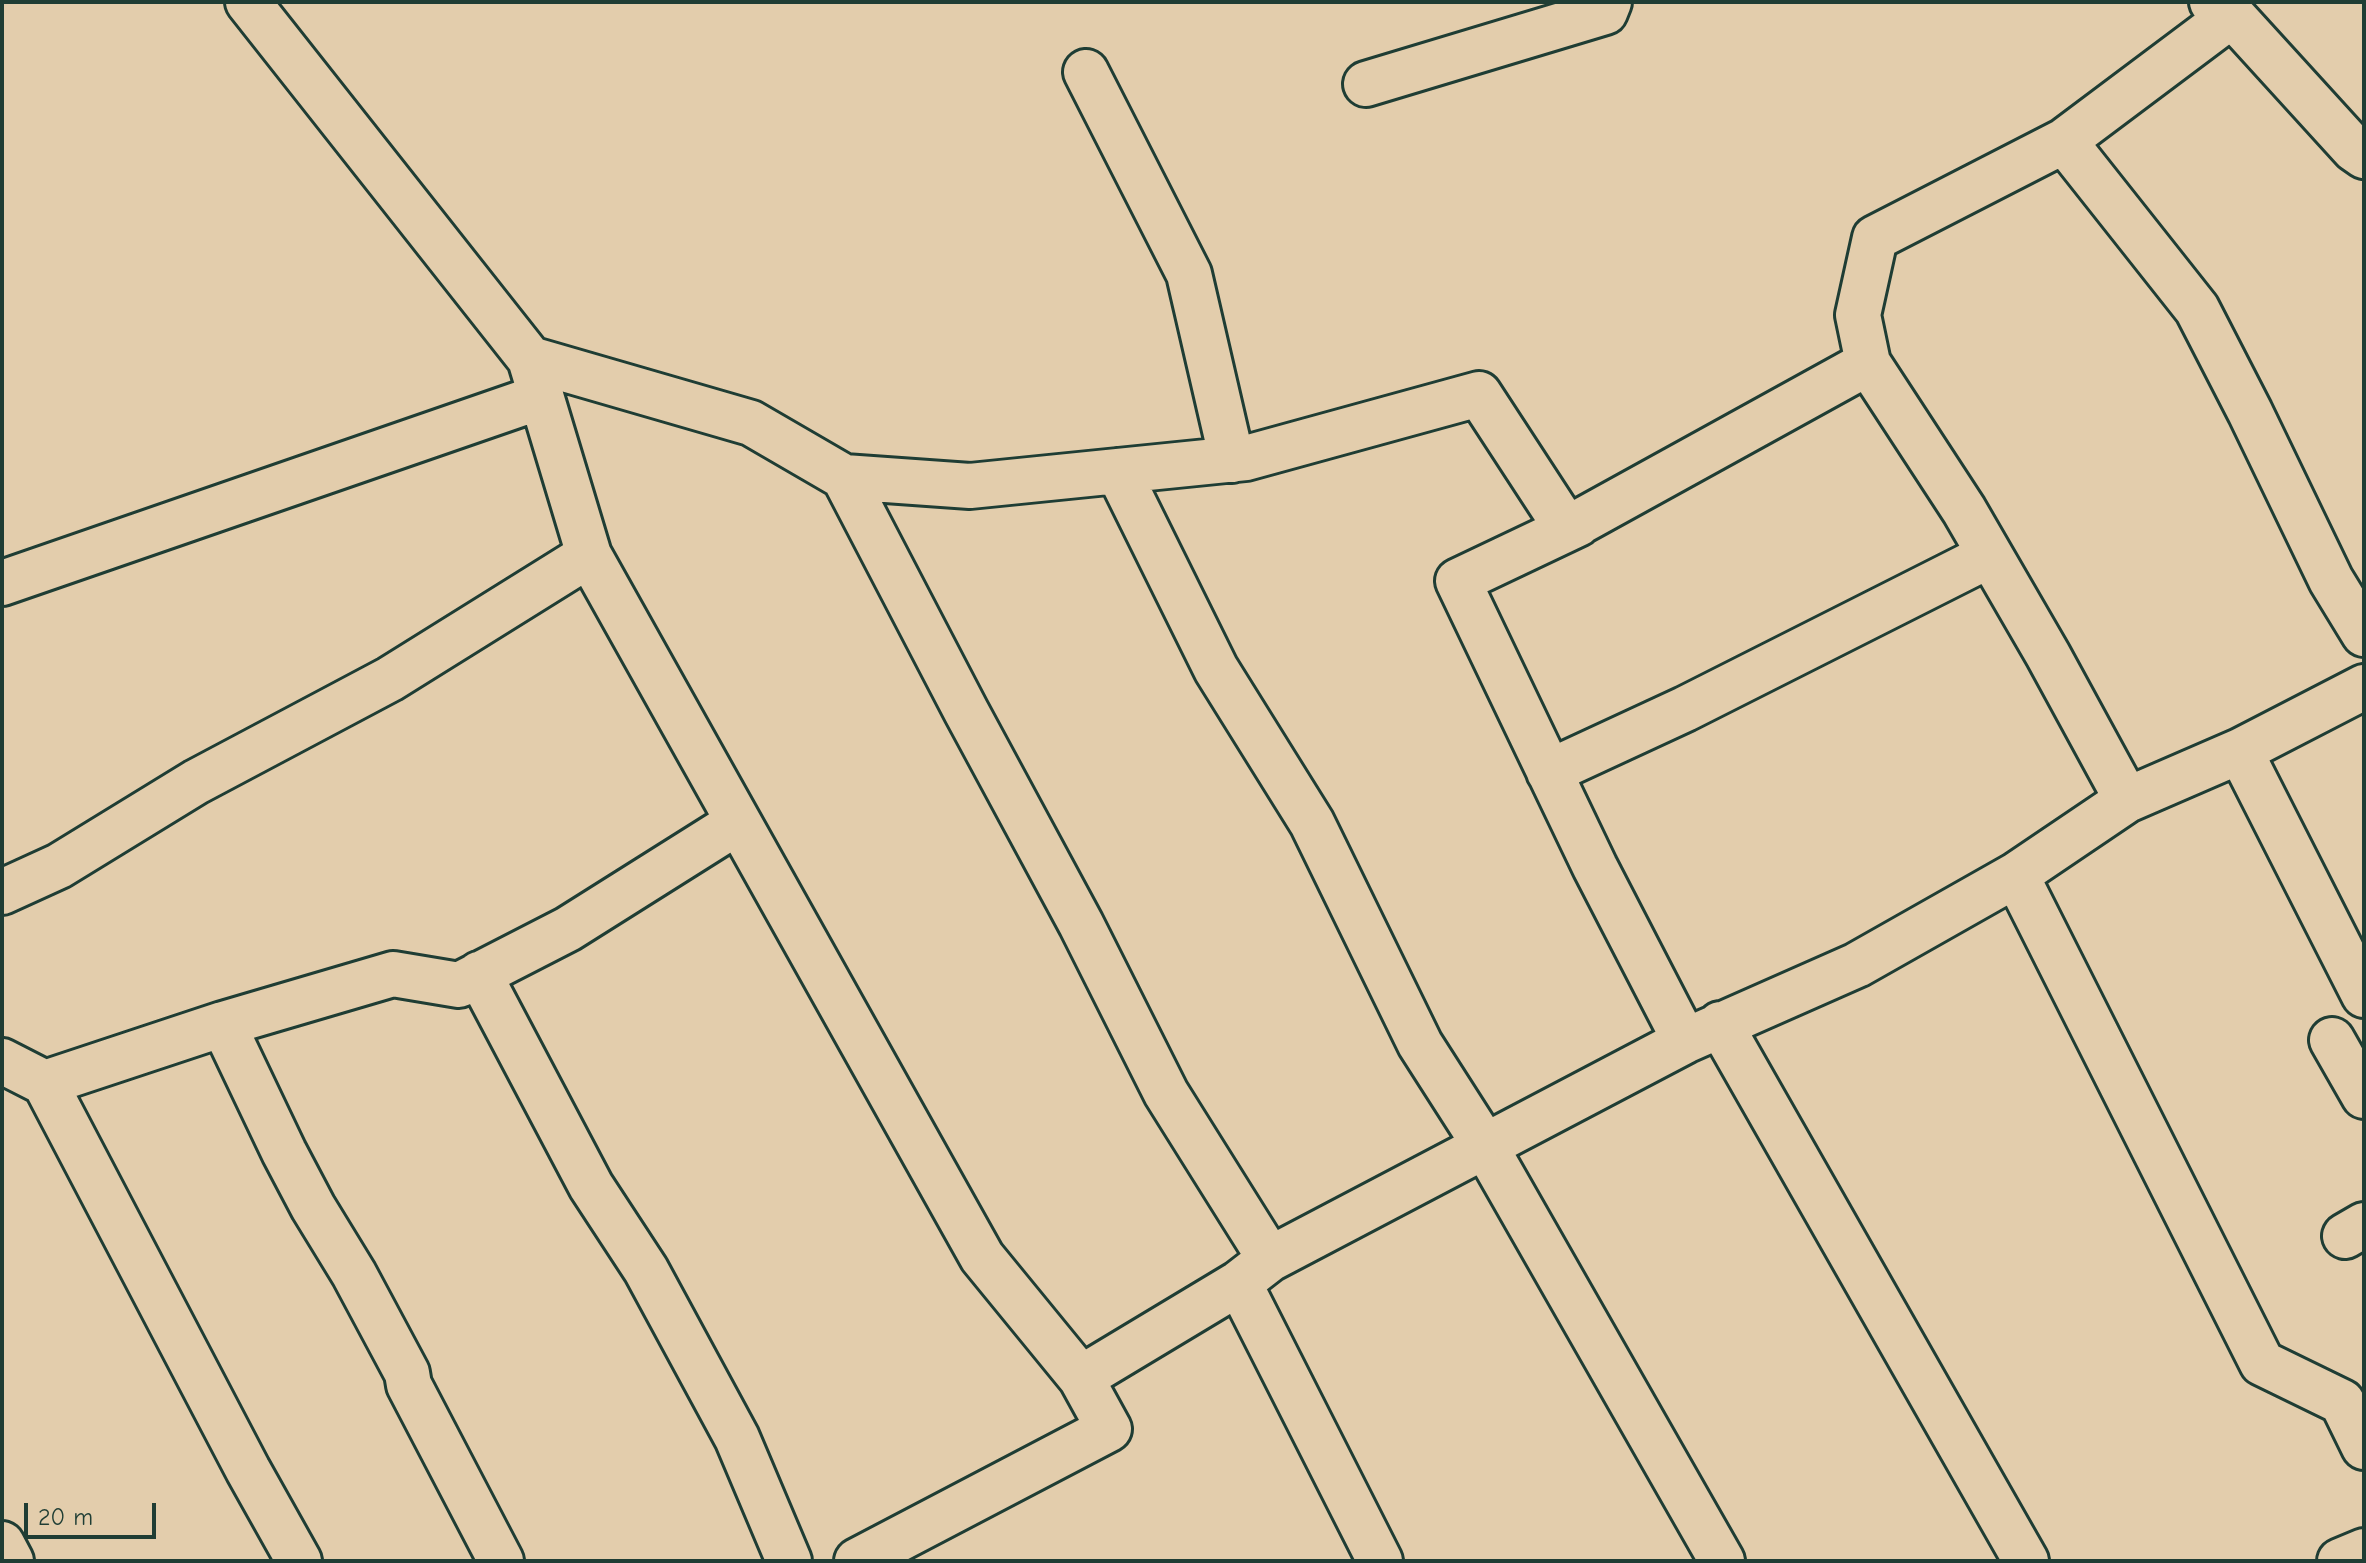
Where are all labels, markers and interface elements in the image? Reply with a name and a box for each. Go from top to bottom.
scale bar [28,1487,160,1537]
text: 20 m [38,1503,93,1531]

